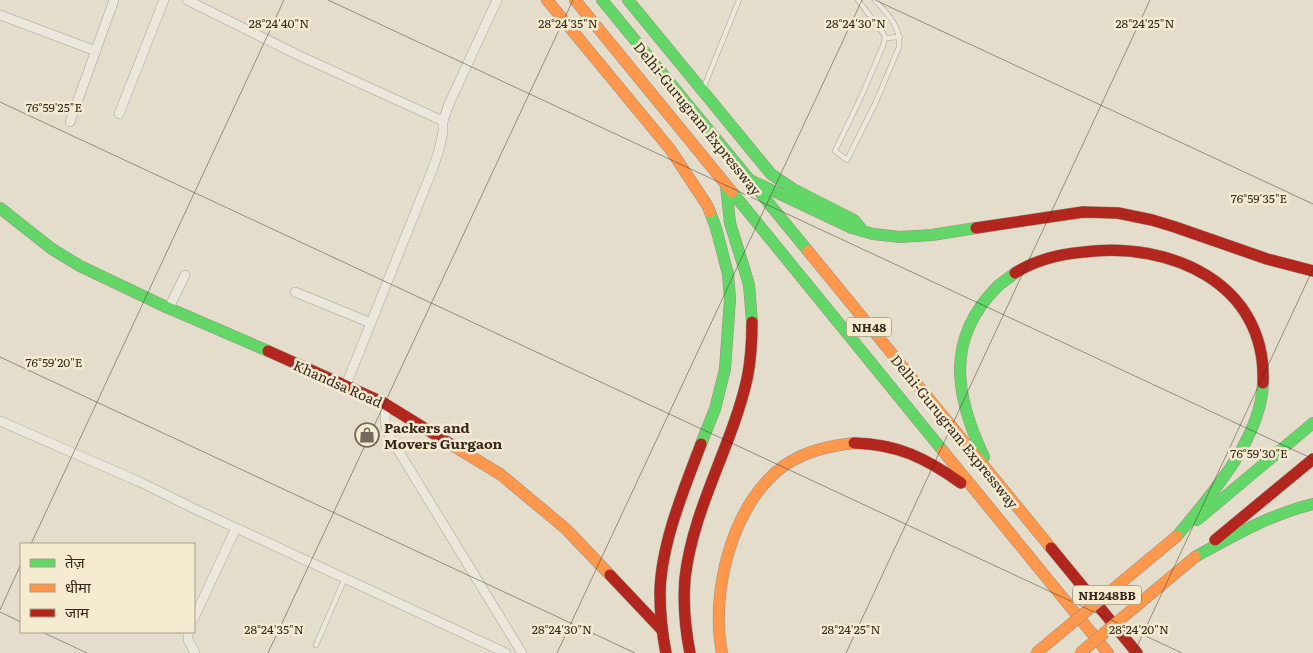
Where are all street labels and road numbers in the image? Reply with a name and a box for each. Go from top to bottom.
street label: Delhi-Gurugram Expressway [630,37,767,200]
road number: NH48 [846,318,892,337]
street label: Delhi-Gurugram Expressway [887,350,1024,513]
street label: Khandsa Road [290,354,386,412]
road number: NH248BB [1073,586,1141,604]

